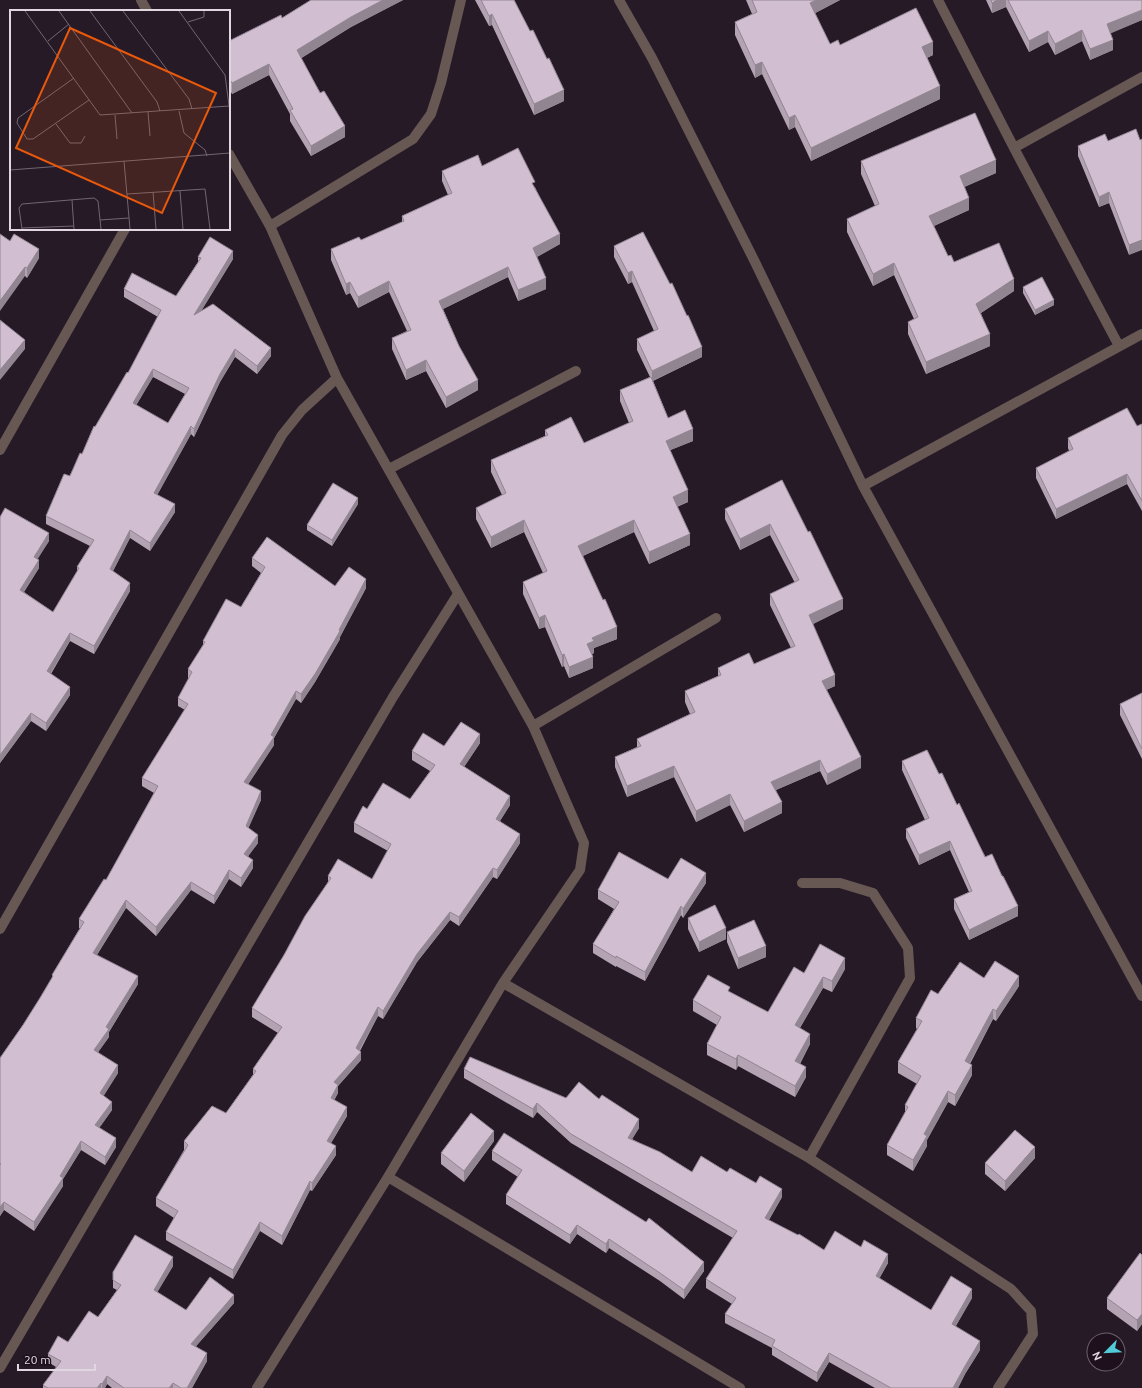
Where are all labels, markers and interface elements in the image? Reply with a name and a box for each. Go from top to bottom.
inset map [10,10,230,230]
north arrow [1086,1332,1126,1372]
scale bar [18,1346,95,1372]
text: N [1090,1350,1104,1362]
text: 20 m [24,1353,51,1366]

